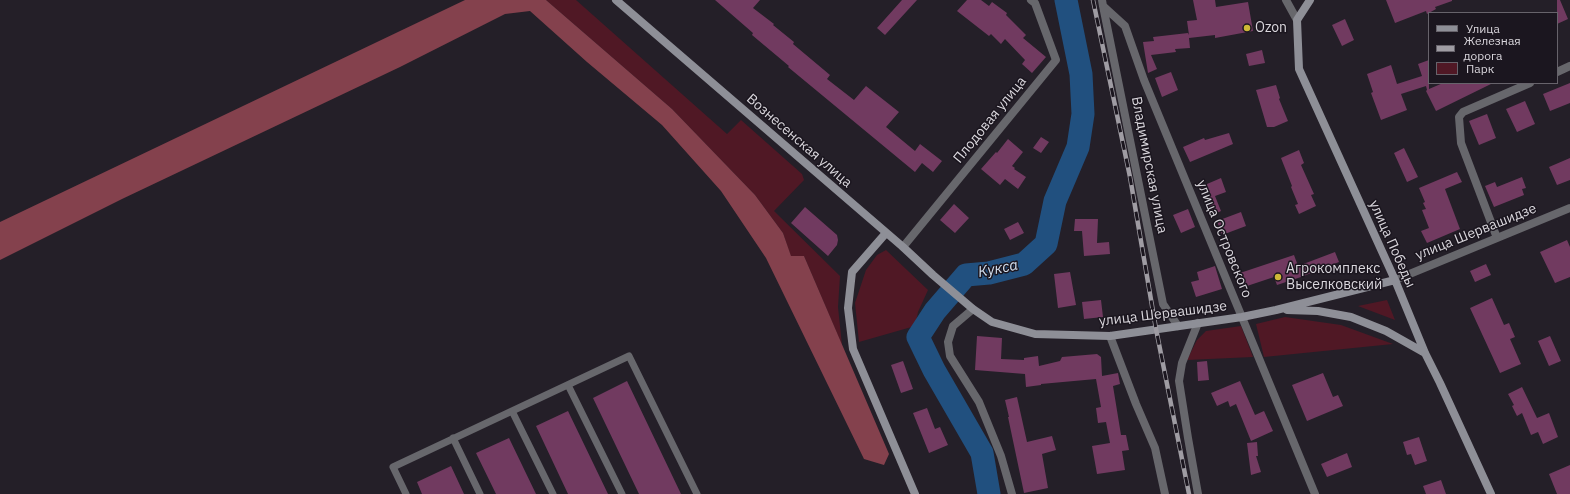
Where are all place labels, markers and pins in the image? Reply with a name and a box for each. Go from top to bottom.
place label: Ozon [1255,20,1287,36]
marker: Ozon [1242,23,1252,33]
place label: Агрокомплекс Выселковский [1286,261,1382,294]
marker: Агрокомплекс Выселковский [1273,272,1283,282]

